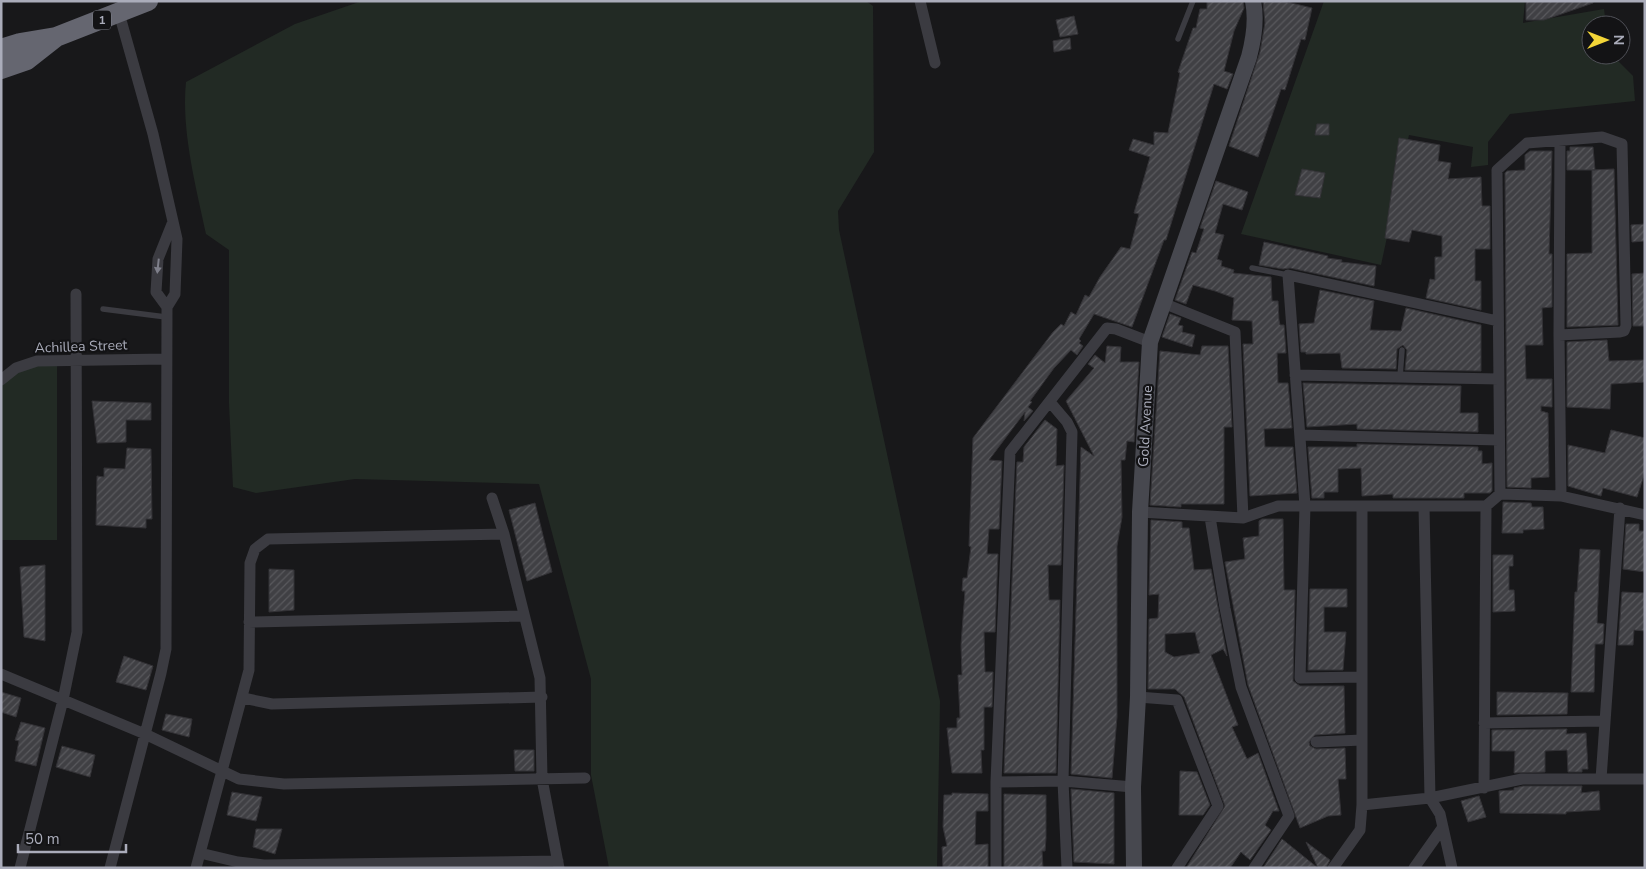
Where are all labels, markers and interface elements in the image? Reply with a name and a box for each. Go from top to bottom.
road number: 1 [93,10,111,30]
north arrow [1581,15,1631,65]
text: N [1609,35,1628,45]
one-way arrow [154,258,162,274]
street label: Achillea Street [34,335,128,358]
street label: Gold Avenue [1134,385,1157,467]
scale bar [18,822,125,854]
text: 50 m [25,829,60,849]

